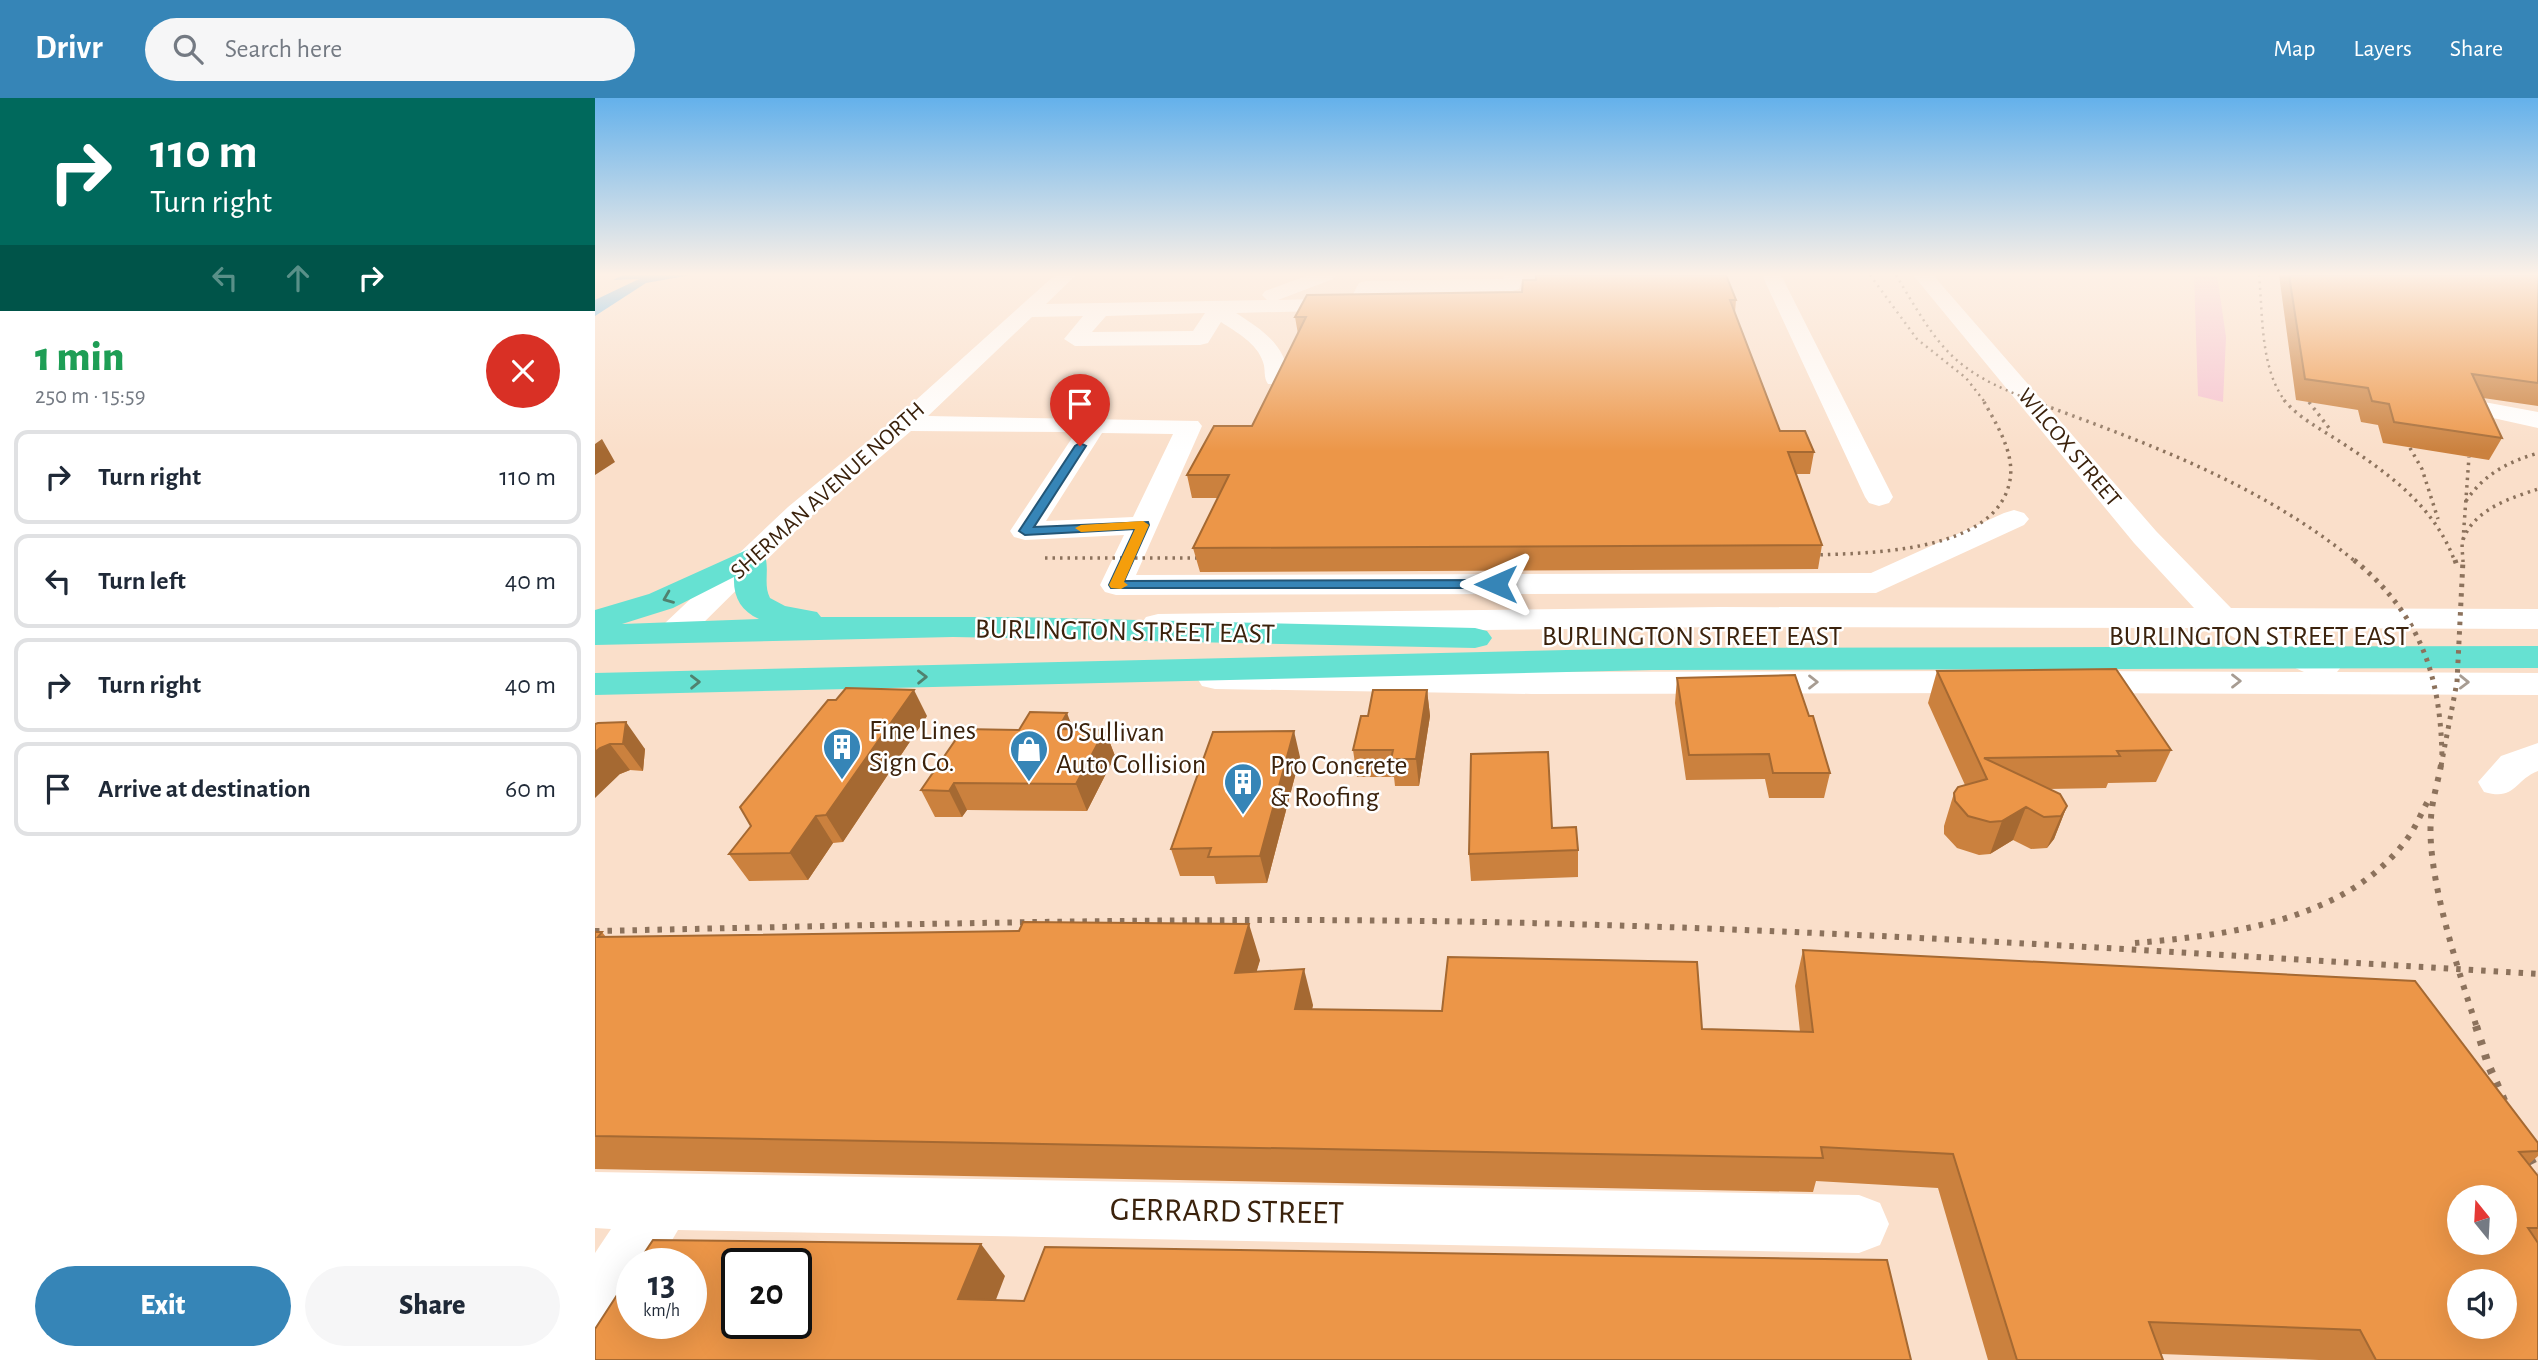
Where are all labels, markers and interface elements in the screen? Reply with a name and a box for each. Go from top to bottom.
search box [145,18,635,81]
icon: search [169,30,207,68]
text: Drivr [35,32,103,65]
text: Search here [225,36,342,62]
text: Map [2273,37,2315,61]
text: Layers [2353,37,2412,61]
text: Share [2450,37,2503,61]
icon: right [35,126,126,217]
text: 110 m [150,128,258,177]
text: Turn right [150,186,272,218]
icon: left [206,259,244,297]
icon: ahead [279,259,317,297]
icon: right [352,259,390,297]
button: close [486,334,560,408]
text: 1 min [35,336,124,378]
pin [1050,374,1110,446]
street label: WILCOX STREET [2013,384,2125,512]
text: 250 m · 15:59 [35,385,146,408]
icon: arrive [1061,385,1099,423]
street label: SHERMAN AVENUE NORTH [727,398,929,584]
icon: right [39,458,77,496]
text: Turn right [98,464,201,490]
text: 110 m [499,464,556,490]
position arrow [1459,547,1533,621]
icon: left [39,562,77,600]
text: Turn left [98,568,186,594]
text: 40 m [505,568,556,594]
one-way arrow [663,590,675,604]
street label: BURLINGTON STREET EAST [975,615,1276,649]
street label: BURLINGTON STREET EAST [1542,623,1842,651]
street label: BURLINGTON STREET EAST [2109,623,2409,651]
icon: right [39,666,77,704]
one-way arrow [918,669,928,685]
text: Turn right [98,672,201,698]
text: 40 m [505,672,556,698]
one-way arrow [2232,673,2242,689]
one-way arrow [690,674,701,689]
one-way arrow [1808,674,1819,690]
one-way arrow [2458,675,2469,690]
place label: Fine Lines Sign Co. [869,717,976,777]
place label: O'Sullivan Auto Collision [1056,719,1206,779]
building icon: Fine Lines Sign Co. [821,726,863,781]
shop icon: O'Sullivan Auto Collision [1008,728,1050,783]
place label: Pro Concrete & Roofing [1270,752,1407,812]
building icon: Pro Concrete & Roofing [1222,761,1264,816]
icon: arrive [39,770,77,808]
text: Arrive at destination [98,776,311,802]
text: 60 m [505,776,556,802]
north arrow [2447,1185,2517,1255]
map controls [2447,1185,2517,1339]
street label: GERRARD STREET [1110,1193,1344,1231]
speed limit sign: 20 [721,1248,812,1339]
button: Exit [35,1266,291,1346]
button: Share [305,1266,560,1346]
text: 13 [648,1267,675,1302]
button: sound [2447,1269,2517,1339]
text: km/h [643,1302,680,1320]

